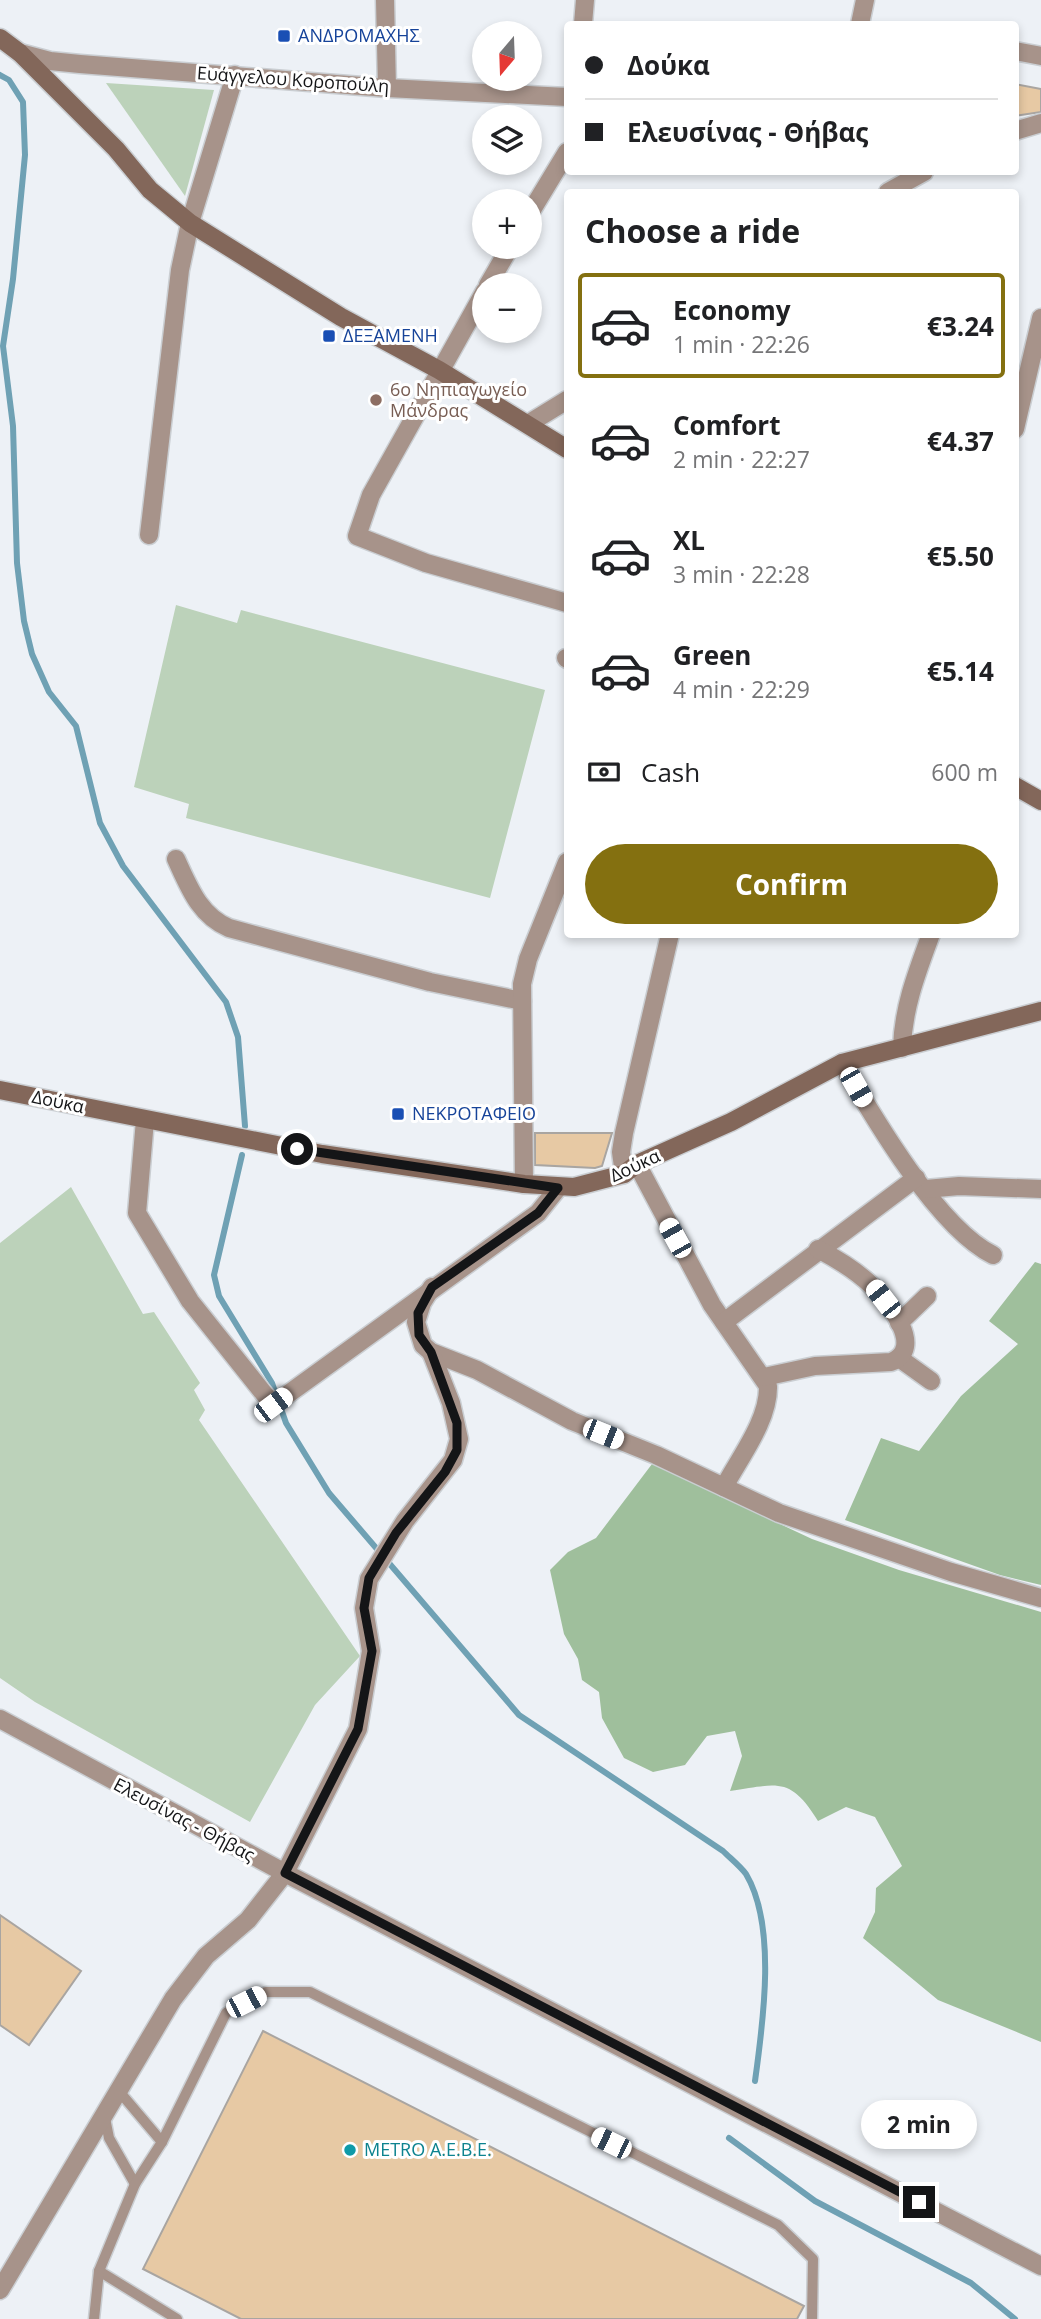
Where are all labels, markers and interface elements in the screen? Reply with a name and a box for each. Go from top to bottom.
north arrow [472,21,542,91]
map controls [472,21,542,343]
place label: ΑΝΔΡΟΜΑΧΗΣ [298,23,420,47]
marker: ΑΝΔΡΟΜΑΧΗΣ [276,28,292,44]
text: Δούκα [627,47,710,83]
street label: Ευάγγελου Κοροπούλη [196,60,390,98]
button: layers [472,105,542,175]
text: Ελευσίνας - Θήβας [627,114,868,150]
button: + [472,189,542,259]
text: Choose a ride [585,209,800,252]
button: − [472,273,542,343]
text: Economy [673,292,791,328]
icon: car [589,294,652,357]
text: €3.24 [927,308,994,344]
place label: ΔΕΞΑΜΕΝΗ [343,323,438,347]
marker: ΔΕΞΑΜΕΝΗ [321,328,337,344]
text: 1 min · 22:26 [673,328,810,360]
place label: 6ο Νηπιαγωγείο Μάνδρας [390,377,527,422]
marker: 6ο Νηπιαγωγείο Μάνδρας [368,392,384,408]
text: Comfort [673,407,780,443]
icon: car [589,409,652,472]
text: €4.37 [927,423,994,459]
text: 2 min · 22:27 [673,443,810,475]
text: XL [673,522,705,558]
icon: car [589,524,652,587]
text: €5.50 [927,538,994,574]
text: 3 min · 22:28 [673,558,810,590]
text: Green [673,637,751,673]
icon: car [589,639,652,702]
text: €5.14 [927,653,994,689]
text: 4 min · 22:29 [673,673,810,705]
icon: cash [585,753,623,791]
text: Cash [641,754,700,790]
text: 600 m [931,756,998,788]
button: Confirm [585,844,998,924]
car [837,1064,876,1110]
street label: Δούκα [30,1084,86,1118]
place label: ΝΕΚΡΟΤΑΦΕΙΟ [412,1101,536,1125]
marker: ΝΕΚΡΟΤΑΦΕΙΟ [390,1106,406,1122]
route start [281,1133,313,1165]
street label: Δούκα [606,1143,664,1187]
car [656,1215,695,1261]
car [862,1276,905,1322]
car [250,1384,297,1426]
car [580,1416,627,1452]
street label: Ελευσίνας - Θήβας [110,1772,260,1867]
car [223,1983,270,2021]
callout: 2 min [861,2100,977,2150]
text: 2 min [887,2108,951,2140]
car [588,2124,635,2162]
place label: METRO Α.Ε.Β.Ε. [364,2137,492,2161]
marker: METRO Α.Ε.Β.Ε. [342,2142,358,2158]
route end [903,2186,935,2218]

